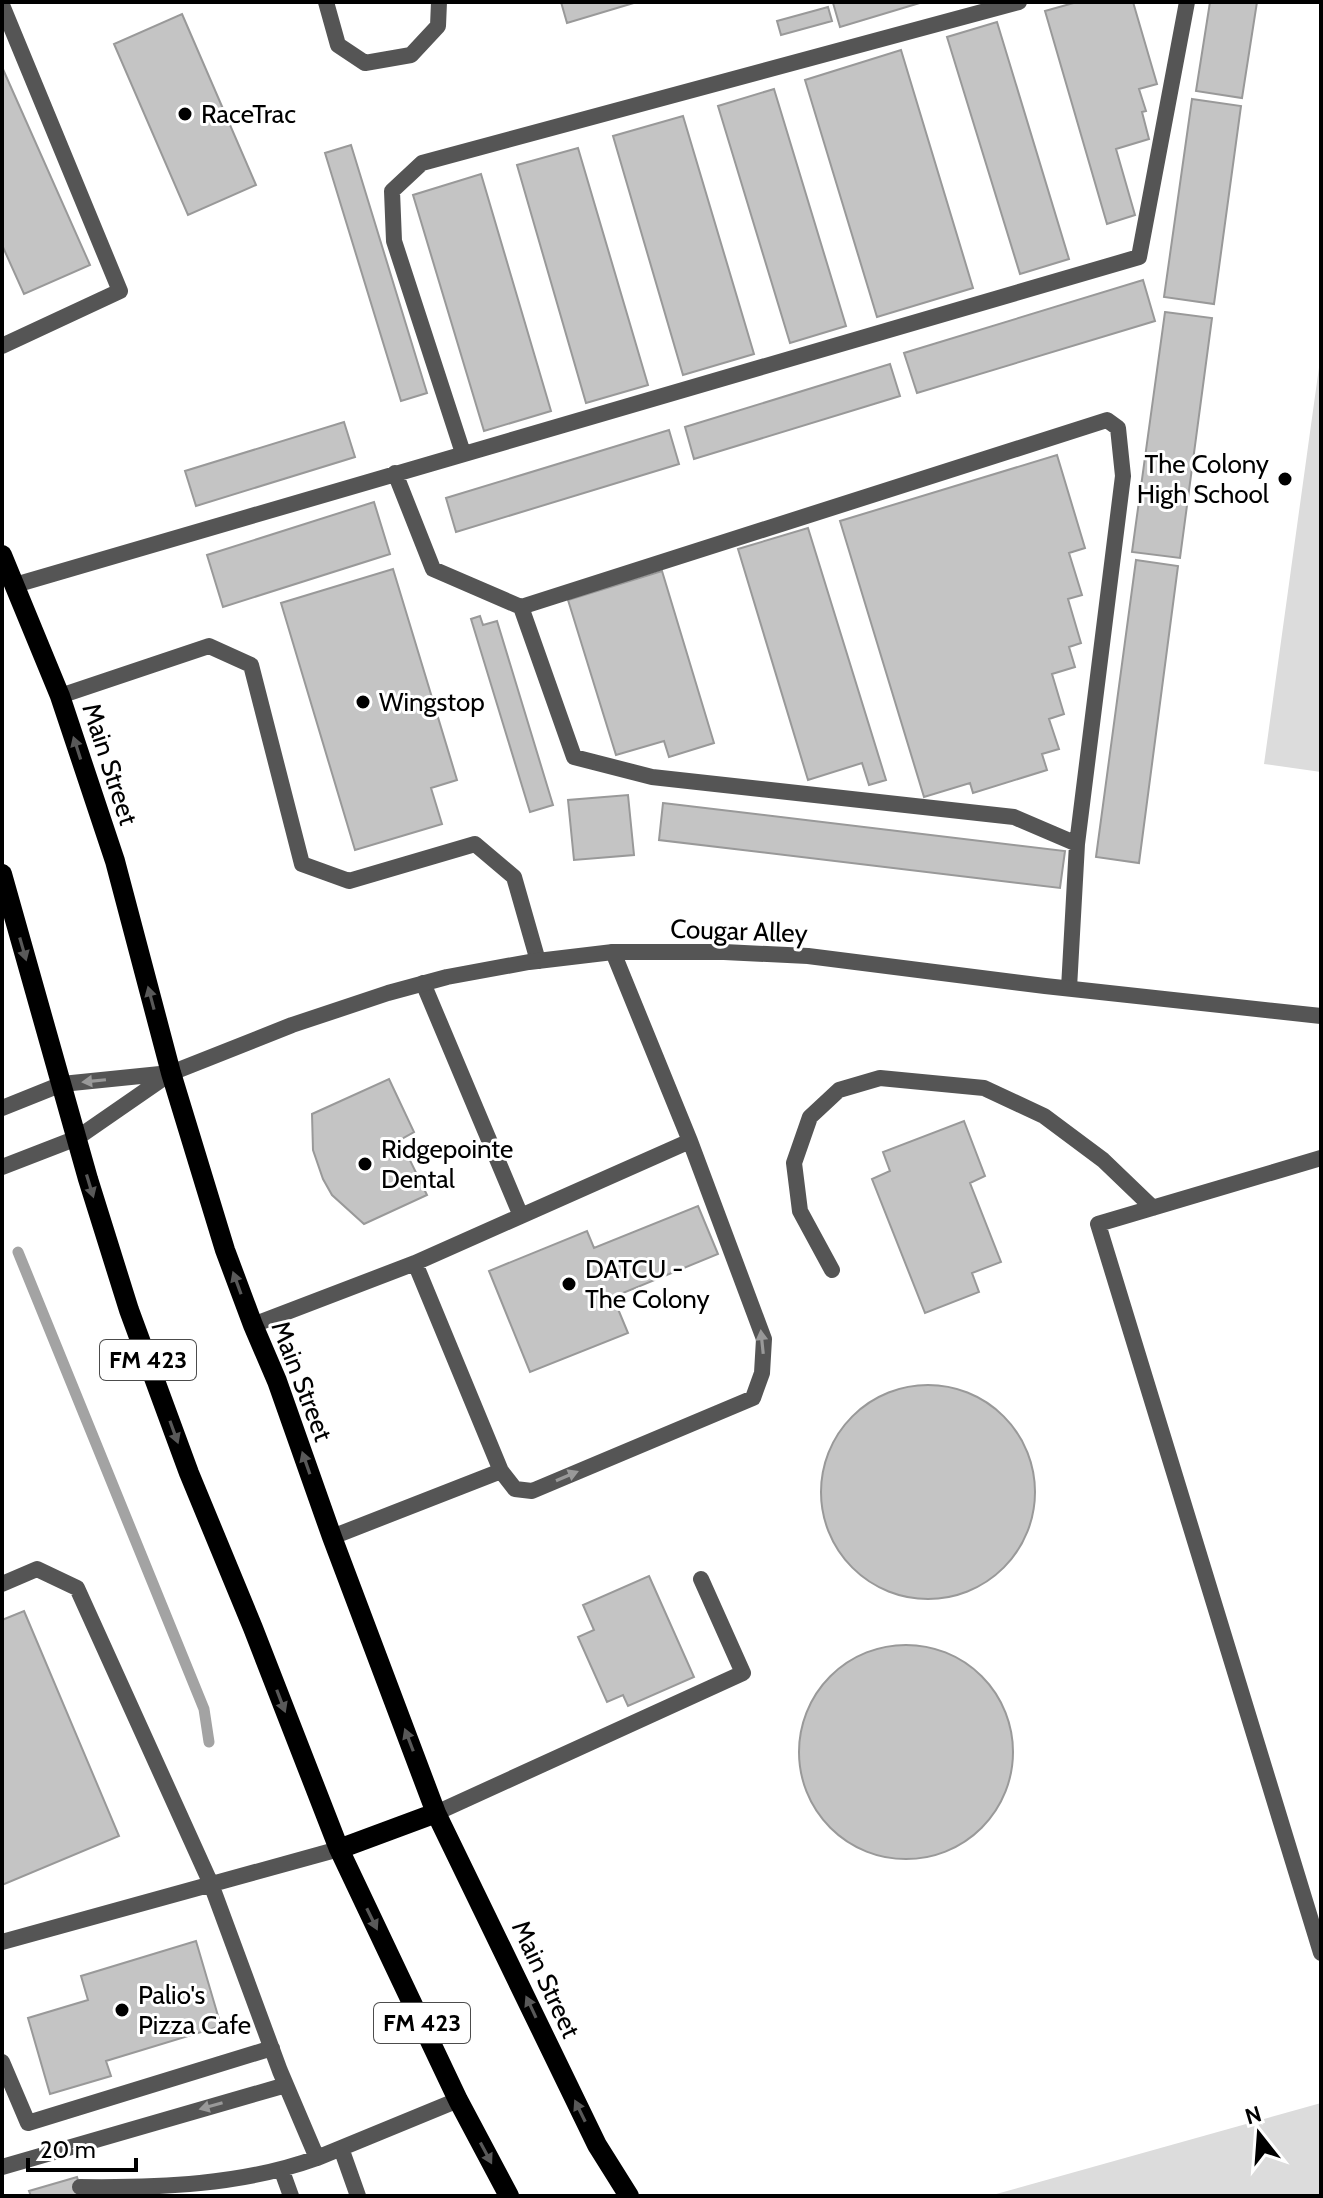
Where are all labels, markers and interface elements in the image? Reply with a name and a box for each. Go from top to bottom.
place label: RaceTrac [201,98,296,130]
marker: RaceTrac [176,105,194,123]
place label: The Colony High School [1137,448,1269,510]
marker: The Colony High School [1276,470,1294,488]
place label: Wingstop [379,686,485,718]
marker: Wingstop [354,693,372,711]
street label: Main Street [75,699,145,829]
one-way arrow [71,736,83,760]
street label: Cougar Alley [670,913,808,949]
one-way arrow [17,937,30,961]
one-way arrow [145,985,157,1010]
one-way arrow [81,1075,106,1088]
place label: Ridgepointe Dental [381,1133,513,1195]
marker: Ridgepointe Dental [356,1155,374,1173]
one-way arrow [85,1175,97,1199]
place label: DATCU - The Colony [585,1253,710,1315]
one-way arrow [231,1271,243,1295]
marker: DATCU - The Colony [560,1275,578,1293]
street label: Main Street [264,1316,340,1446]
one-way arrow [755,1329,768,1354]
road number: FM 423 [100,1340,196,1380]
one-way arrow [168,1421,181,1445]
one-way arrow [300,1451,312,1475]
one-way arrow [555,1470,579,1483]
one-way arrow [275,1689,288,1713]
one-way arrow [402,1728,415,1752]
one-way arrow [365,1908,379,1931]
street label: Main Street [505,1915,587,2043]
place label: Palio's Pizza Cafe [138,1979,251,2041]
one-way arrow [524,1995,538,2019]
marker: Palio's Pizza Cafe [113,2001,131,2019]
road number: FM 423 [374,2003,470,2043]
north arrow [1219,2094,1299,2174]
one-way arrow [199,2100,223,2113]
one-way arrow [573,2100,587,2123]
text: N [1242,2100,1265,2131]
scale bar [28,2122,136,2172]
text: 20 m [40,2135,96,2164]
one-way arrow [479,2142,493,2164]

